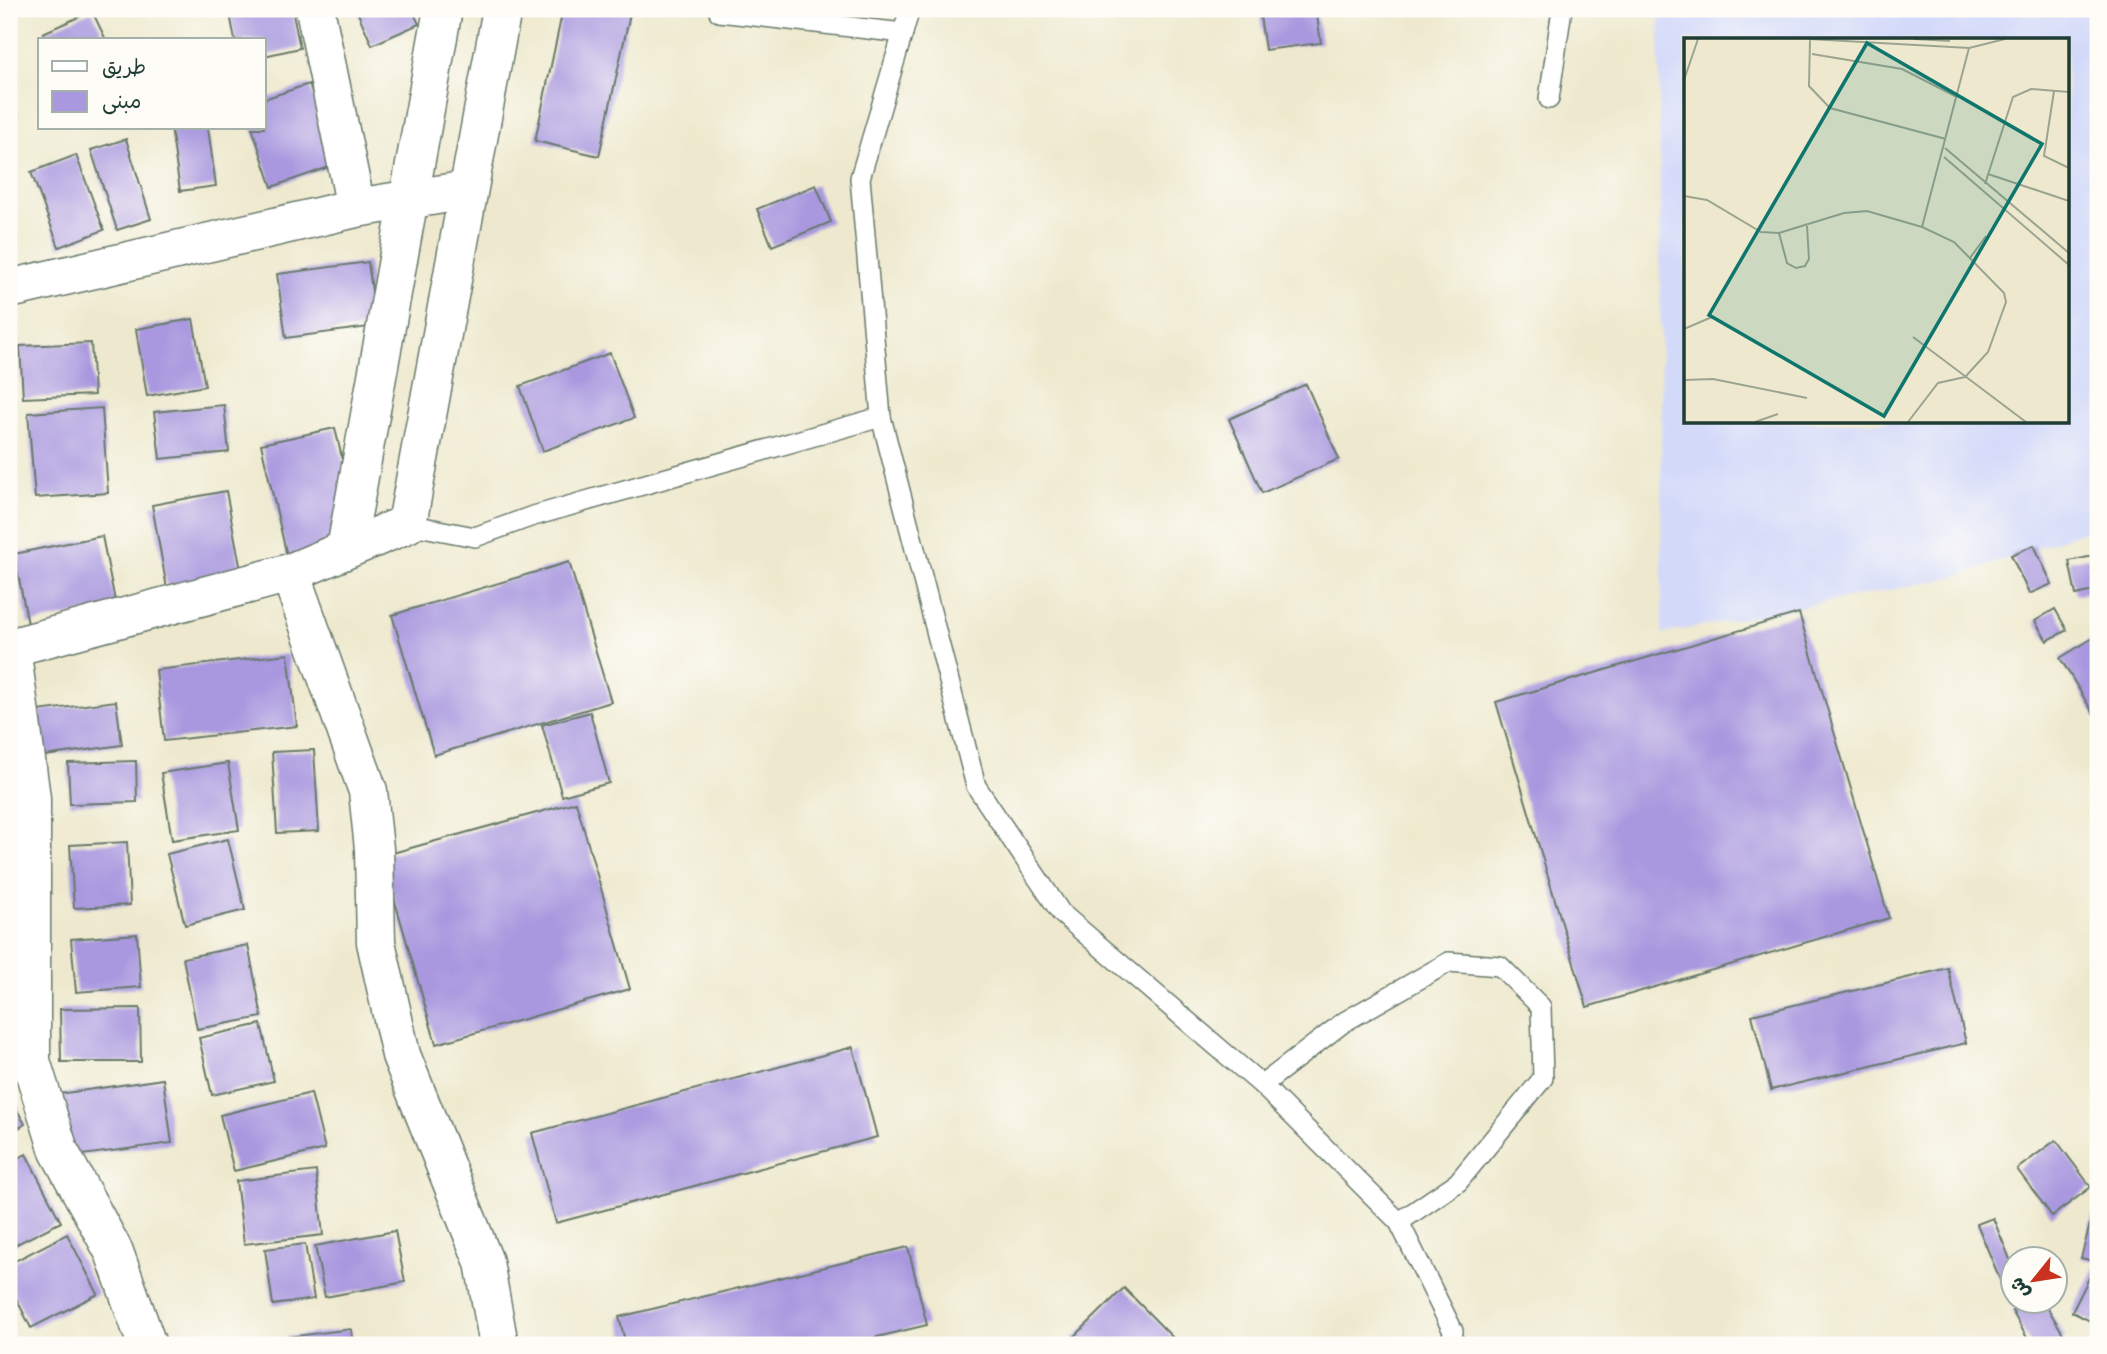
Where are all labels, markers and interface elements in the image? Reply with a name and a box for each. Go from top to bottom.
legend [38,38,266,130]
inset map [1684,38,2068,424]
text: طريق [102,52,146,81]
text: مبنى [102,86,141,115]
north arrow [1998,1246,2068,1316]
text: ش [2003,1273,2036,1304]

